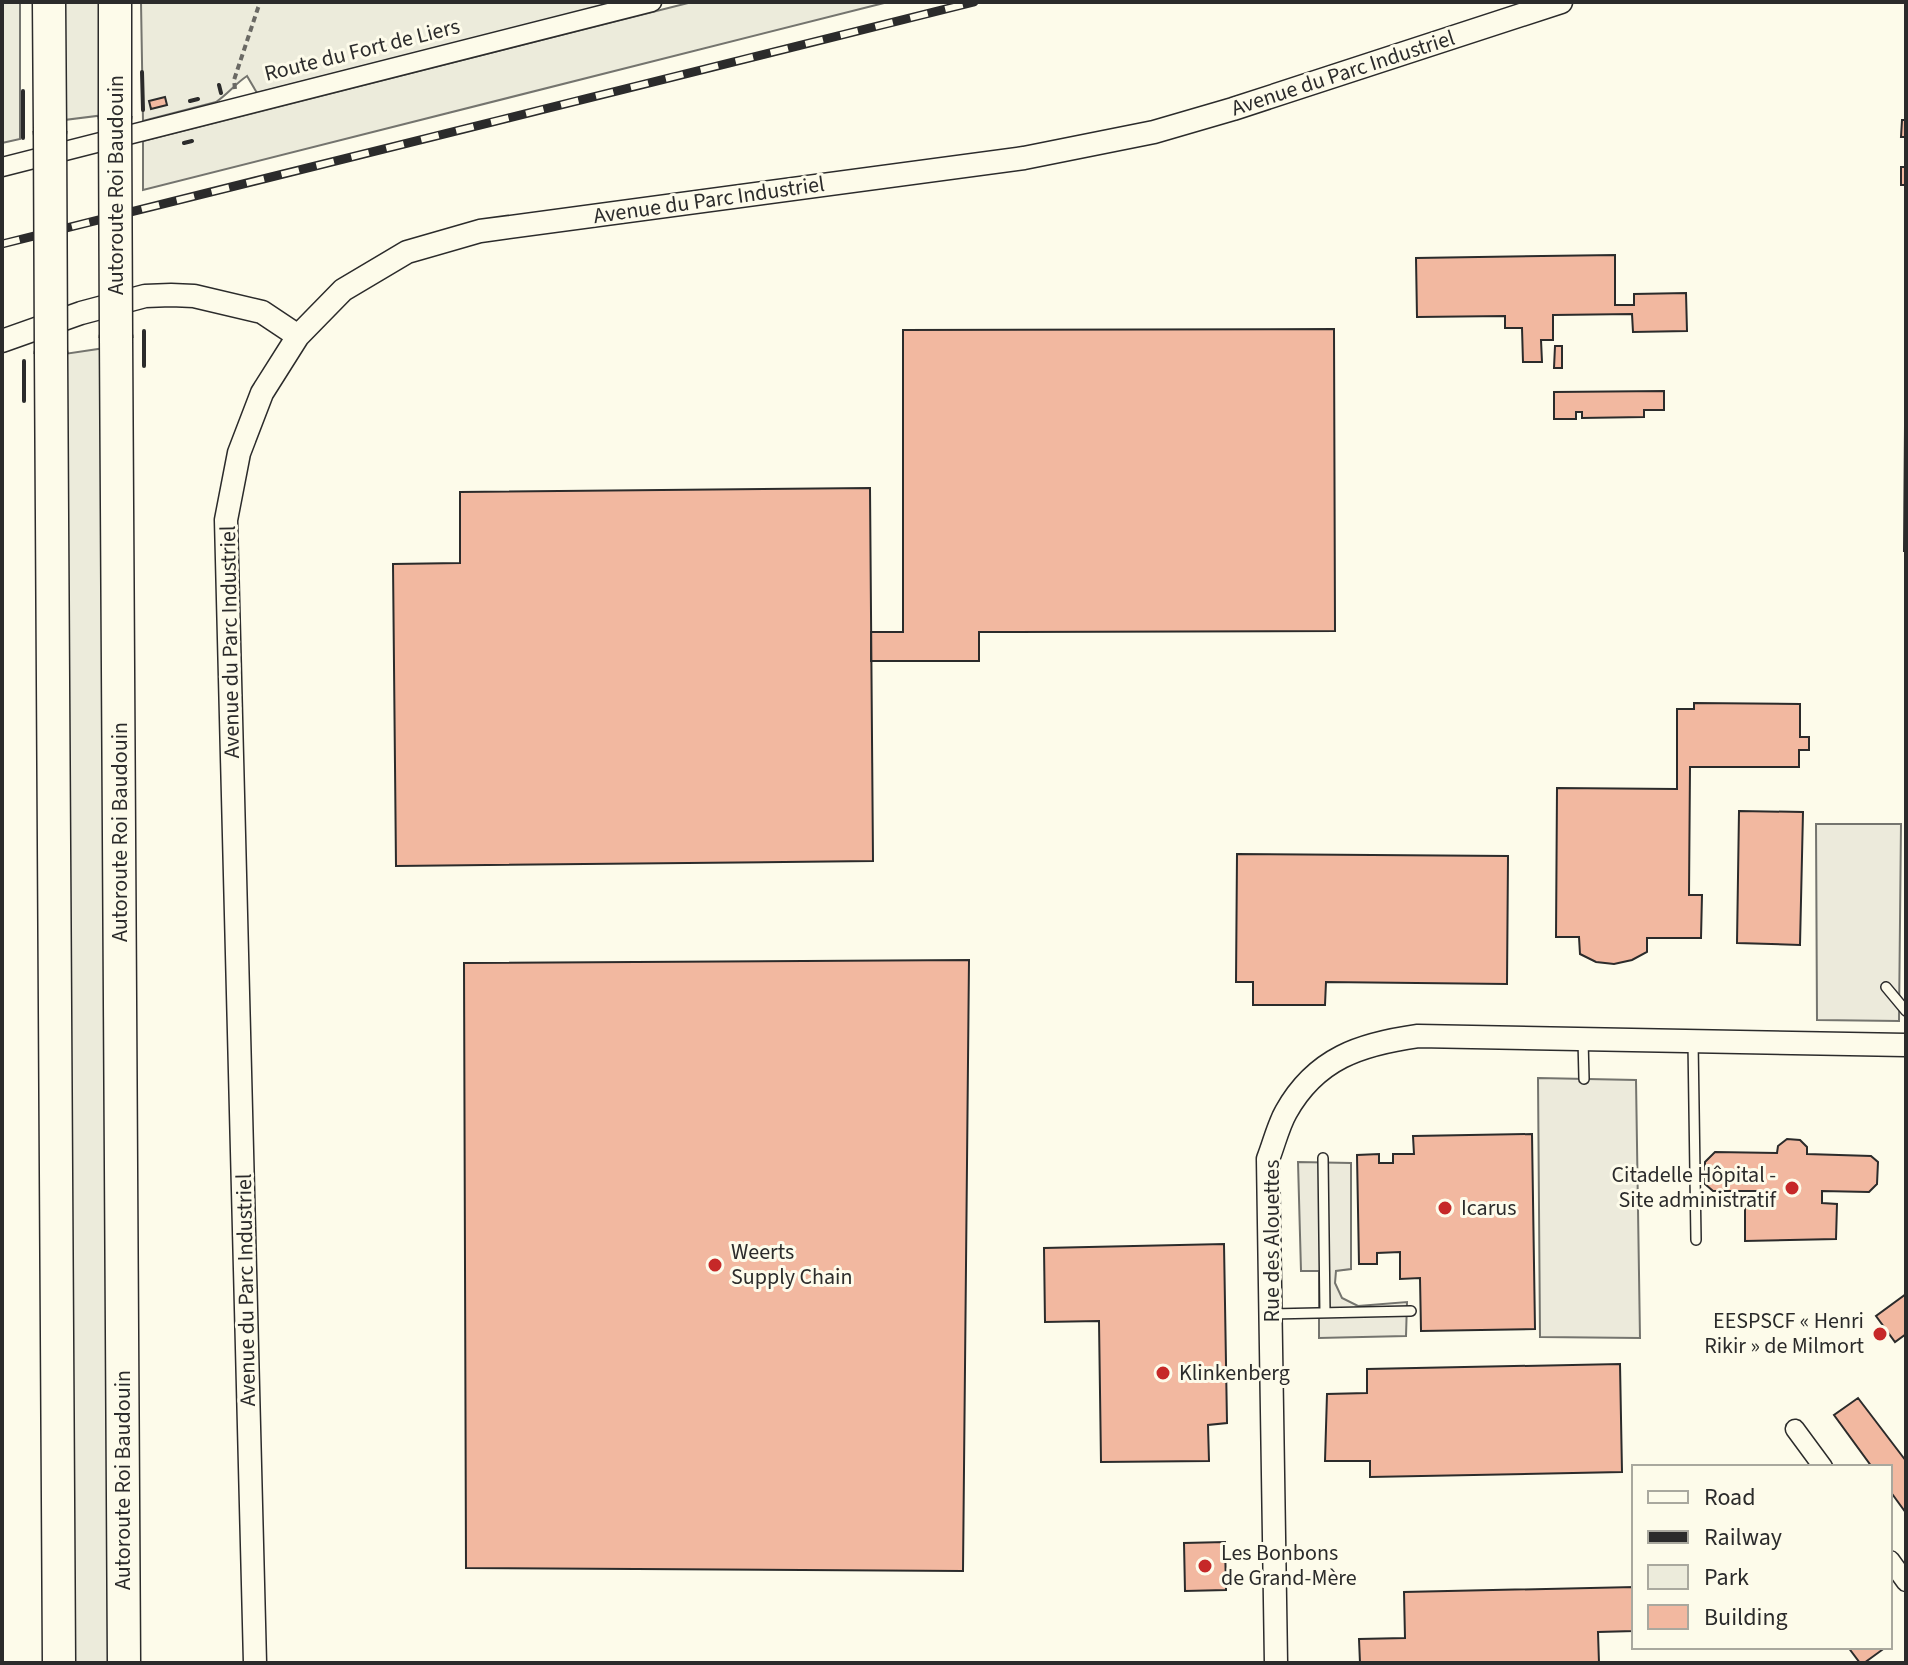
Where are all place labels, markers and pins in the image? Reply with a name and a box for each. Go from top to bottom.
place label: Citadelle Hôpital - Site administratif [1612,1159,1778,1216]
marker: Citadelle Hôpital - Site administratif [1783,1179,1801,1197]
place label: Icarus [1461,1192,1517,1224]
marker: Icarus [1436,1199,1454,1217]
place label: Weerts Supply Chain [731,1236,853,1293]
marker: Weerts Supply Chain [706,1256,724,1274]
place label: EESPSCF « Henri Rikir » de Milmort [1704,1305,1865,1362]
marker: EESPSCF « Henri Rikir » de Milmort [1871,1325,1889,1343]
place label: Klinkenberg [1179,1357,1290,1389]
marker: Klinkenberg [1154,1364,1172,1382]
place label: Les Bonbons de Grand-Mère [1221,1537,1357,1594]
marker: Les Bonbons de Grand-Mère [1196,1557,1214,1575]

